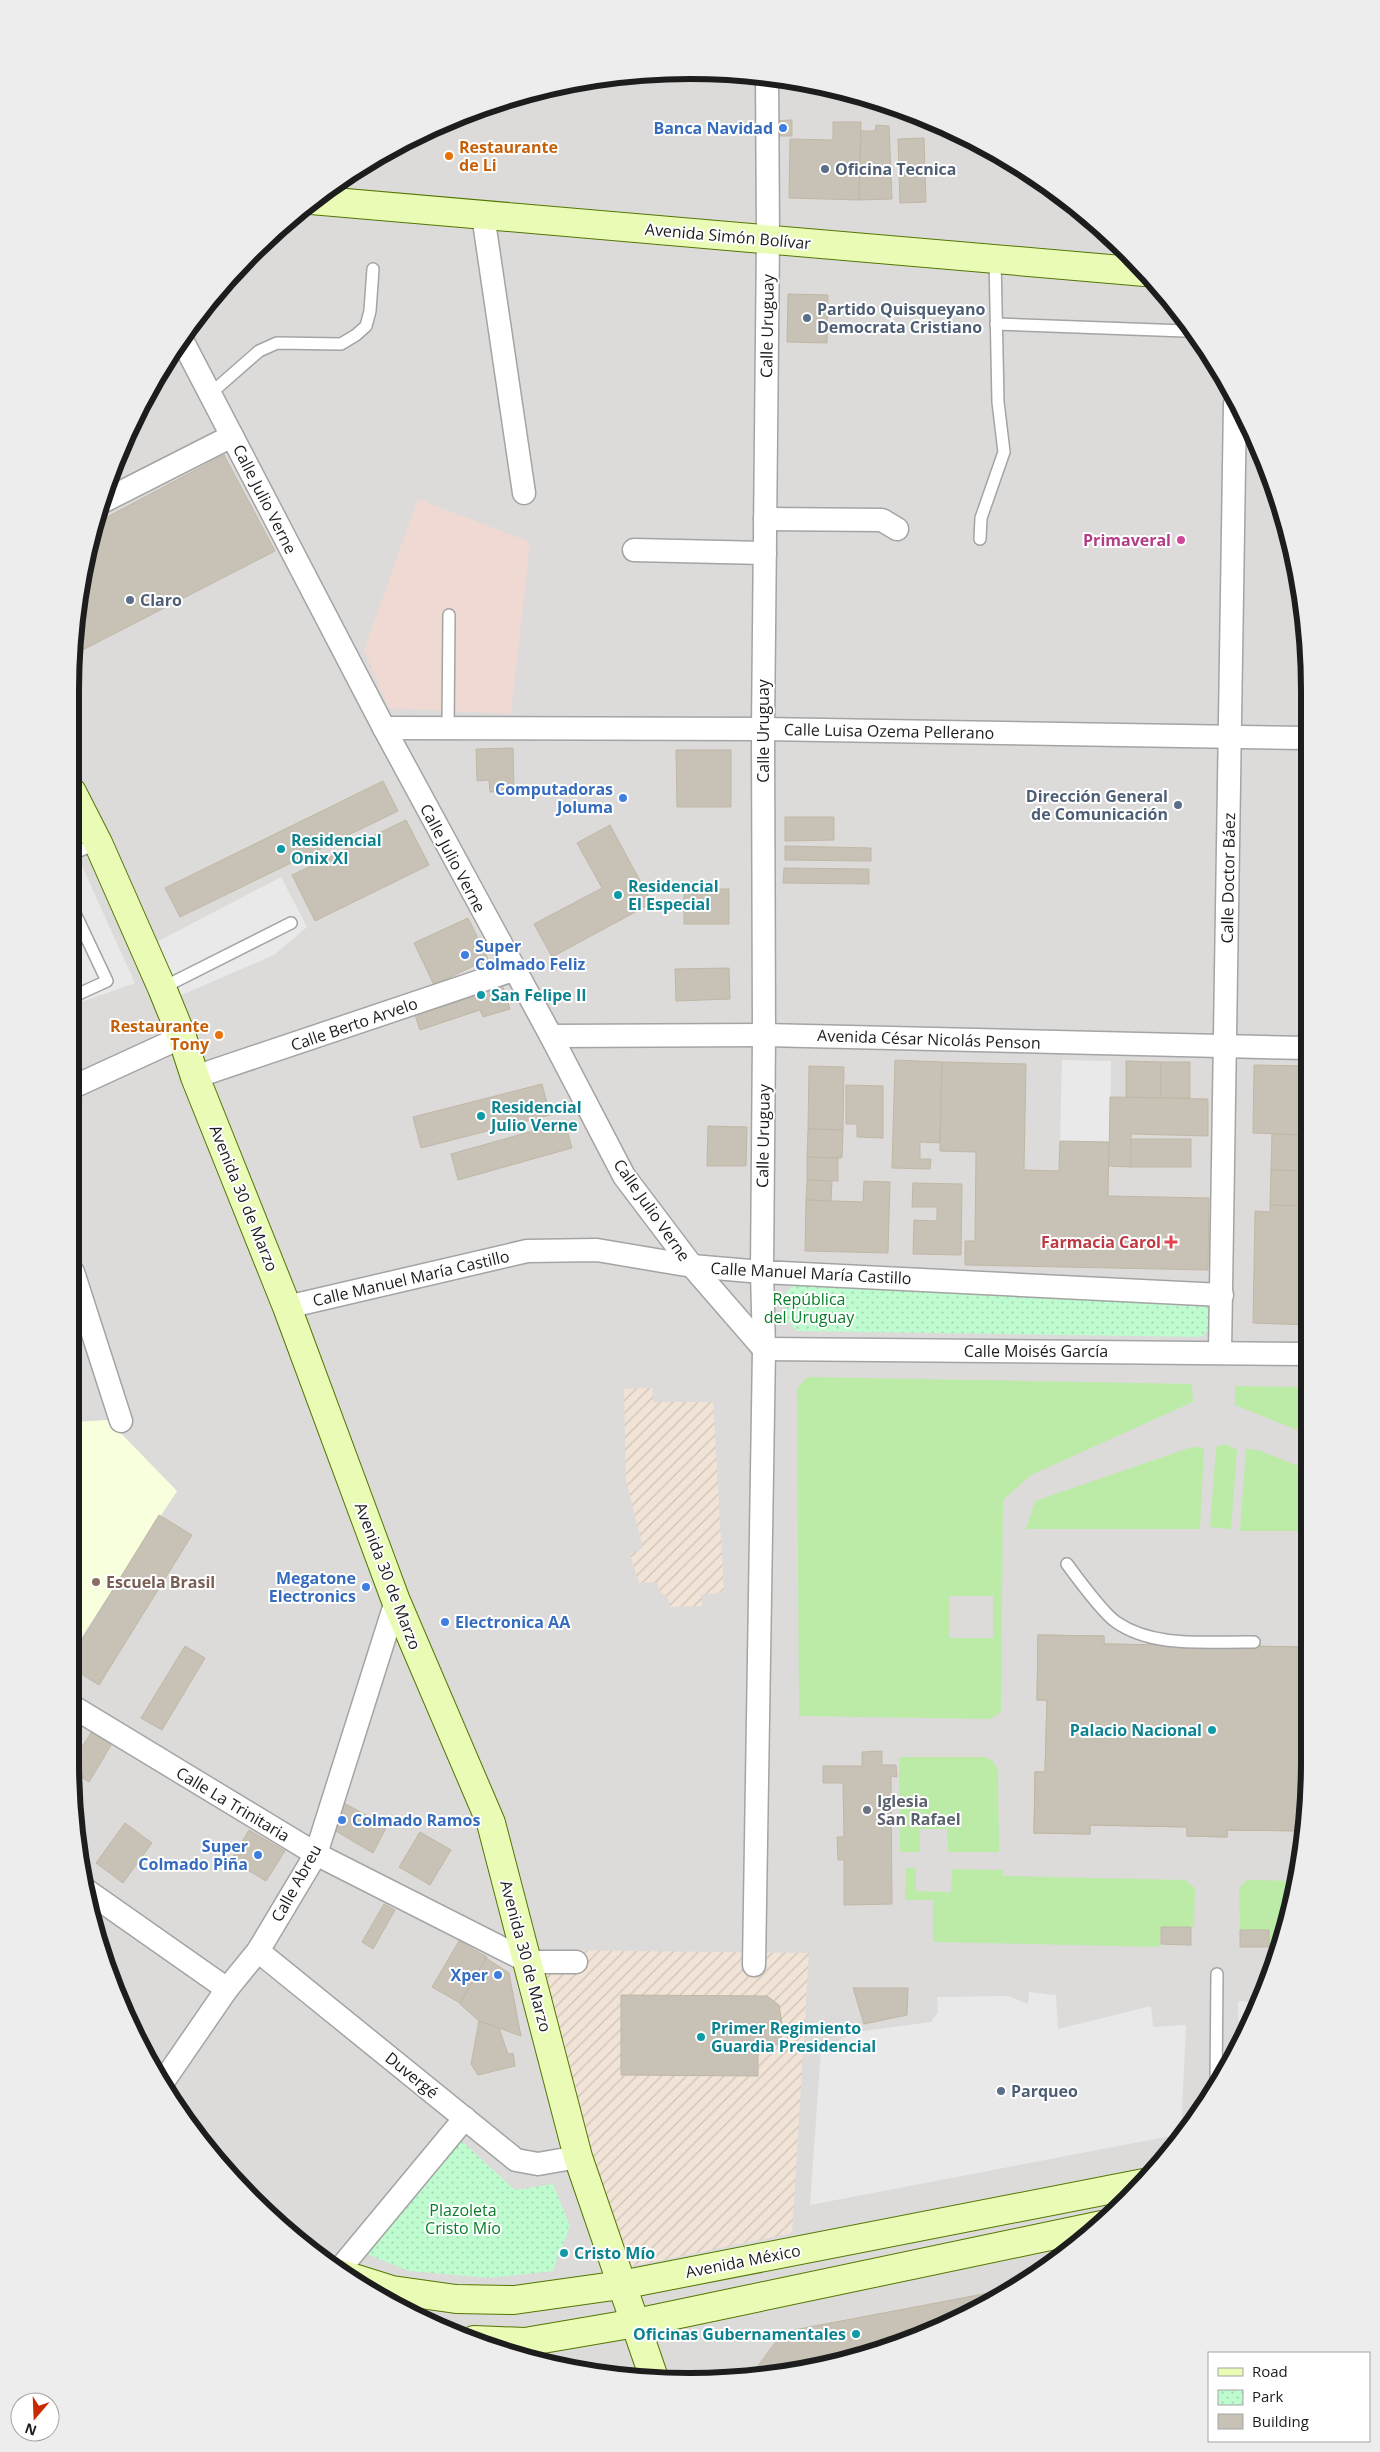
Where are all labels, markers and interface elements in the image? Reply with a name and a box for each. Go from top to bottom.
place label: Banca Navidad [653,117,773,139]
marker: Banca Navidad [777,122,789,134]
place label: Restaurante de Li [459,136,558,176]
marker: Restaurante de Li [443,150,455,162]
place label: Oficina Tecnica [835,158,956,180]
marker: Oficina Tecnica [819,163,831,175]
street label: Avenida Simón Bolívar [644,218,812,254]
street label: Calle Uruguay [755,273,779,378]
place label: Partido Quisqueyano Democrata Cristiano [817,298,985,338]
marker: Partido Quisqueyano Democrata Cristiano [801,312,813,324]
street label: Calle Julio Verne [228,441,302,557]
place label: Primaveral [1083,529,1171,551]
marker: Primaveral [1175,534,1187,546]
place label: Claro [140,589,182,611]
marker: Claro [124,594,136,606]
street label: Calle Uruguay [752,678,774,783]
street label: Calle Luisa Ozema Pellerano [784,718,994,744]
place label: Computadoras Joluma [495,778,613,818]
place label: Dirección General de Comunicación [1026,785,1168,825]
marker: Computadoras Joluma [617,792,629,804]
marker: Dirección General de Comunicación [1172,799,1184,811]
street label: Calle Julio Verne [415,800,491,916]
street label: Calle Doctor Báez [1216,812,1240,944]
place label: Residencial Onix XI [291,829,382,869]
marker: Residencial Onix XI [275,843,287,855]
place label: Residencial El Especial [628,875,719,915]
marker: Residencial El Especial [612,889,624,901]
place label: Super Colmado Feliz [475,935,586,975]
marker: Super Colmado Feliz [459,949,471,961]
place label: San Felipe II [491,984,586,1006]
marker: San Felipe II [475,989,487,1001]
street label: Calle Berto Arvelo [288,992,420,1056]
place label: Restaurante Tony [110,1015,210,1055]
street label: Avenida César Nicolás Penson [817,1024,1041,1054]
marker: Restaurante Tony [213,1029,225,1041]
street label: Calle Uruguay [751,1083,775,1188]
place label: Residencial Julio Verne [489,1096,582,1136]
marker: Residencial Julio Verne [475,1110,487,1122]
street label: Avenida 30 de Marzo [205,1122,283,1274]
street label: Calle Julio Verne [609,1155,695,1265]
place label: Farmacia Carol [1041,1231,1161,1253]
marker: Farmacia Carol [1165,1236,1177,1248]
street label: Calle Manuel María Castillo [310,1245,512,1311]
street label: Calle Manuel María Castillo [710,1257,912,1289]
park label: República del Uruguay [764,1288,855,1328]
street label: Calle Moisés García [964,1340,1108,1362]
street label: Avenida 30 de Marzo [350,1499,426,1653]
place label: Megatone Electronics [269,1567,356,1607]
place label: Escuela Brasil [106,1571,215,1593]
marker: Escuela Brasil [90,1576,102,1588]
marker: Megatone Electronics [360,1581,372,1593]
place label: Electronica AA [455,1611,571,1633]
marker: Electronica AA [439,1616,451,1628]
place label: Palacio Nacional [1070,1719,1202,1741]
marker: Palacio Nacional [1206,1724,1218,1736]
street label: Calle La Trinitaria [172,1761,294,1847]
place label: Iglesia San Rafael [877,1790,961,1830]
marker: Iglesia San Rafael [861,1804,873,1816]
place label: Colmado Ramos [352,1809,480,1831]
marker: Colmado Ramos [336,1814,348,1826]
place label: Super Colmado Piña [138,1835,248,1875]
street label: Calle Abreu [266,1840,326,1926]
marker: Super Colmado Piña [252,1849,264,1861]
street label: Avenida 30 de Marzo [495,1878,557,2034]
place label: Xper [450,1964,488,1986]
marker: Xper [492,1969,504,1981]
place label: Primer Regimiento Guardia Presidencial [711,2017,876,2057]
marker: Primer Regimiento Guardia Presidencial [695,2031,707,2043]
street label: Duvergé [381,2047,443,2103]
place label: Parqueo [1011,2080,1078,2102]
marker: Parqueo [995,2085,1007,2097]
park label: Plazoleta Cristo Mío [425,2199,501,2239]
street label: Avenida México [684,2239,802,2283]
place label: Cristo Mío [574,2242,655,2264]
marker: Cristo Mío [558,2247,570,2259]
place label: Oficinas Gubernamentales [633,2323,846,2345]
marker: Oficinas Gubernamentales [850,2328,862,2340]
legend [1208,2352,1370,2442]
text: Road [1252,2361,1288,2381]
text: Park [1252,2386,1283,2406]
north arrow [10,2392,60,2442]
text: Building [1252,2411,1309,2431]
text: N [22,2419,39,2441]

